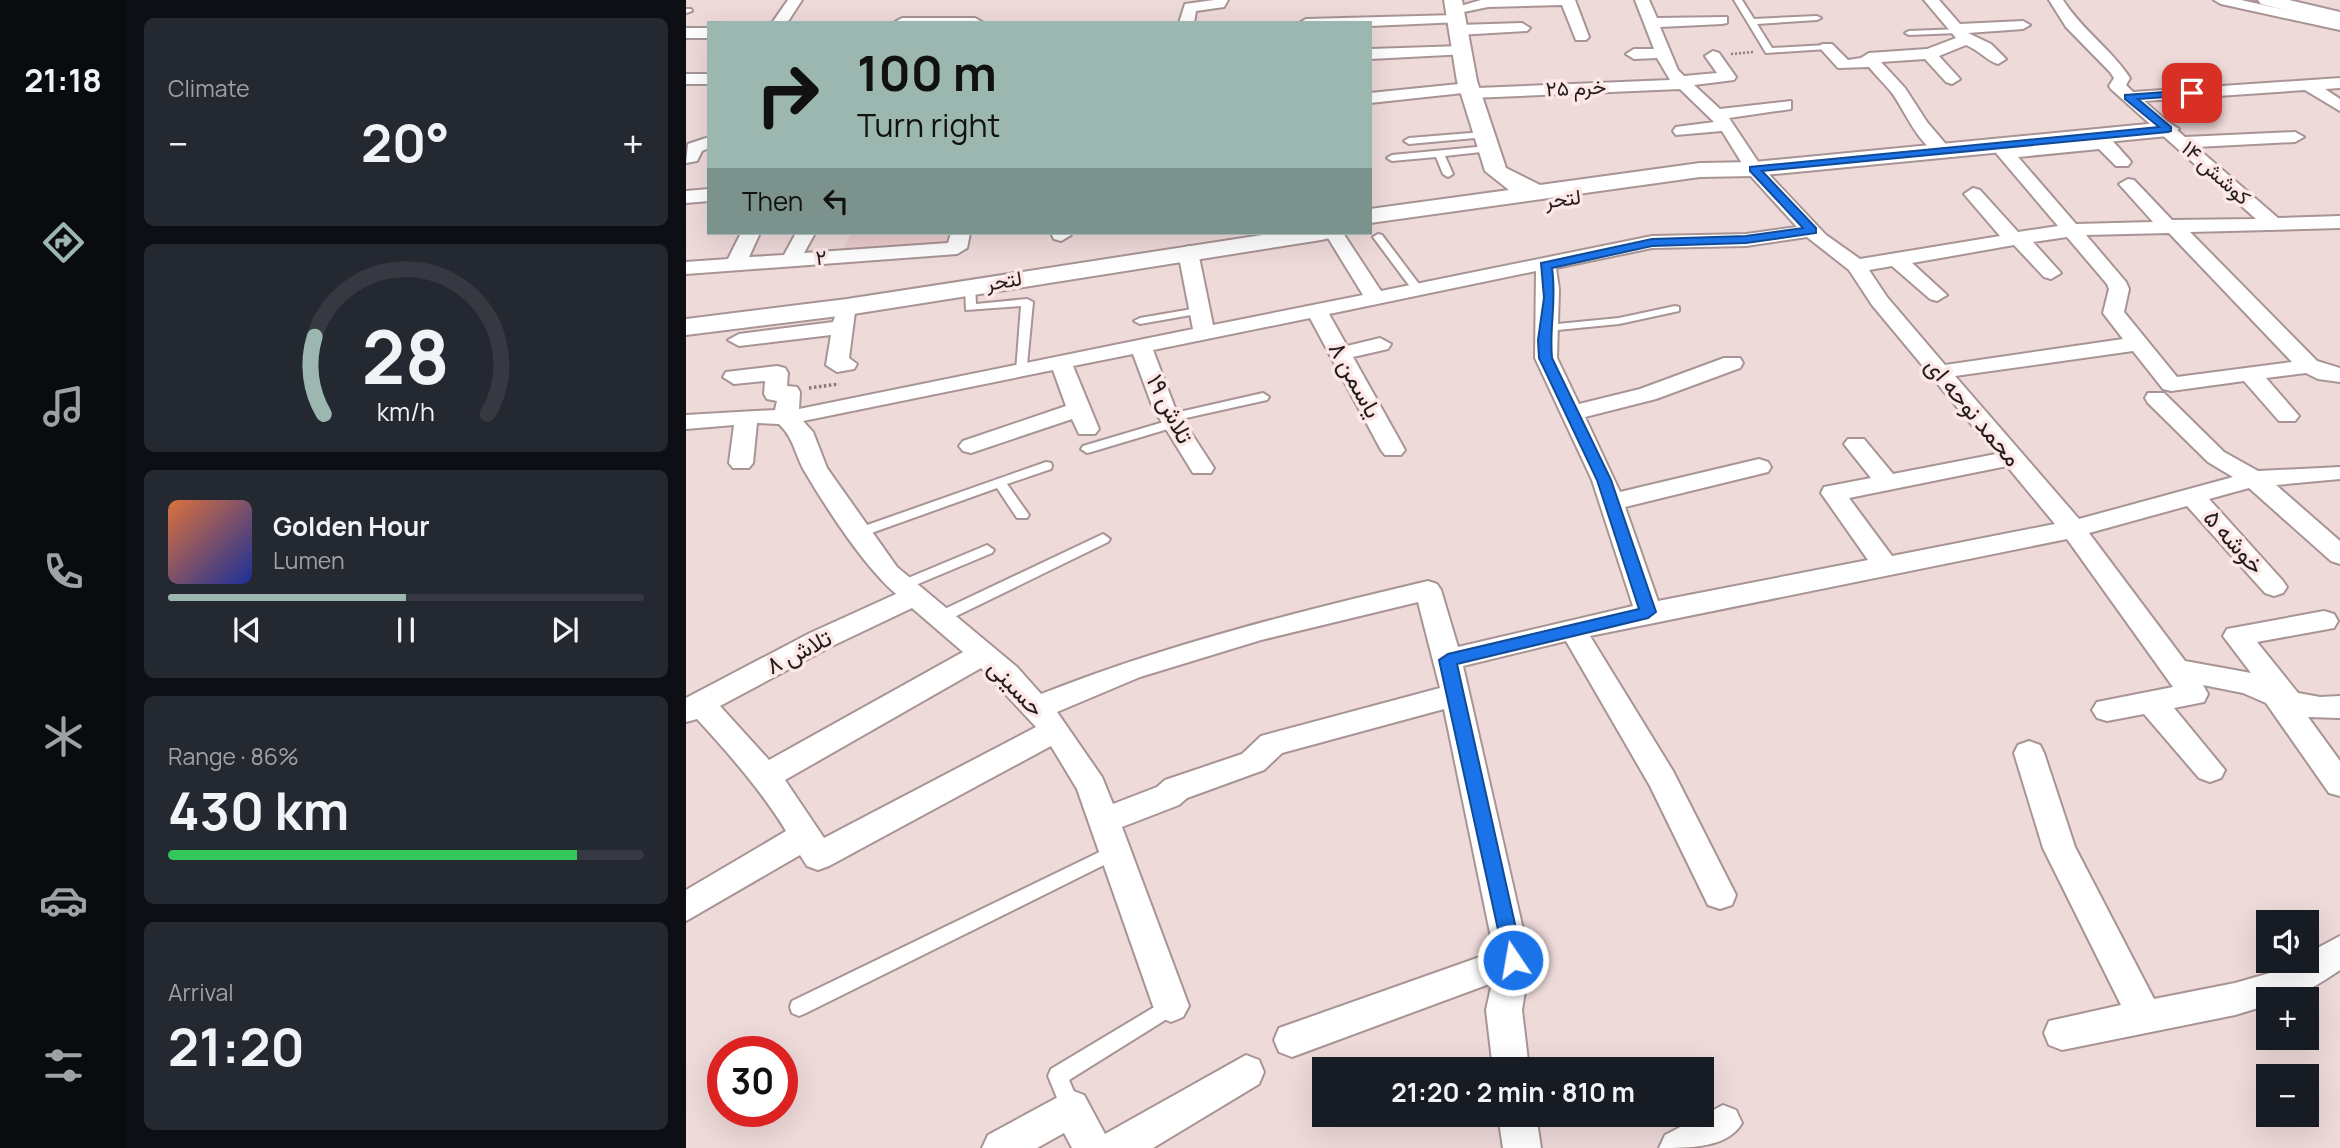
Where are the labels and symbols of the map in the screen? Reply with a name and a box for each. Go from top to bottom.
pin [2162,63,2222,123]
street label: خرم ۲۵ [1545,71,1607,104]
street label: کوشش ۱۴ [2176,134,2257,211]
street label: لتحر [1542,182,1582,214]
street label: ۲ [814,243,827,271]
street label: لتحر [983,263,1024,297]
street label: یاسمن ۸ [1322,335,1391,423]
street label: محمد نوحه ای [1918,349,2030,473]
street label: تلاش ۱۹ [1140,368,1203,449]
street label: خوشه ۵ [2197,501,2273,581]
street label: تلاش ۸ [760,620,837,681]
street label: حسینی [981,651,1053,723]
position arrow [1476,923,1550,997]
speed limit sign: 30 [707,1036,798,1127]

